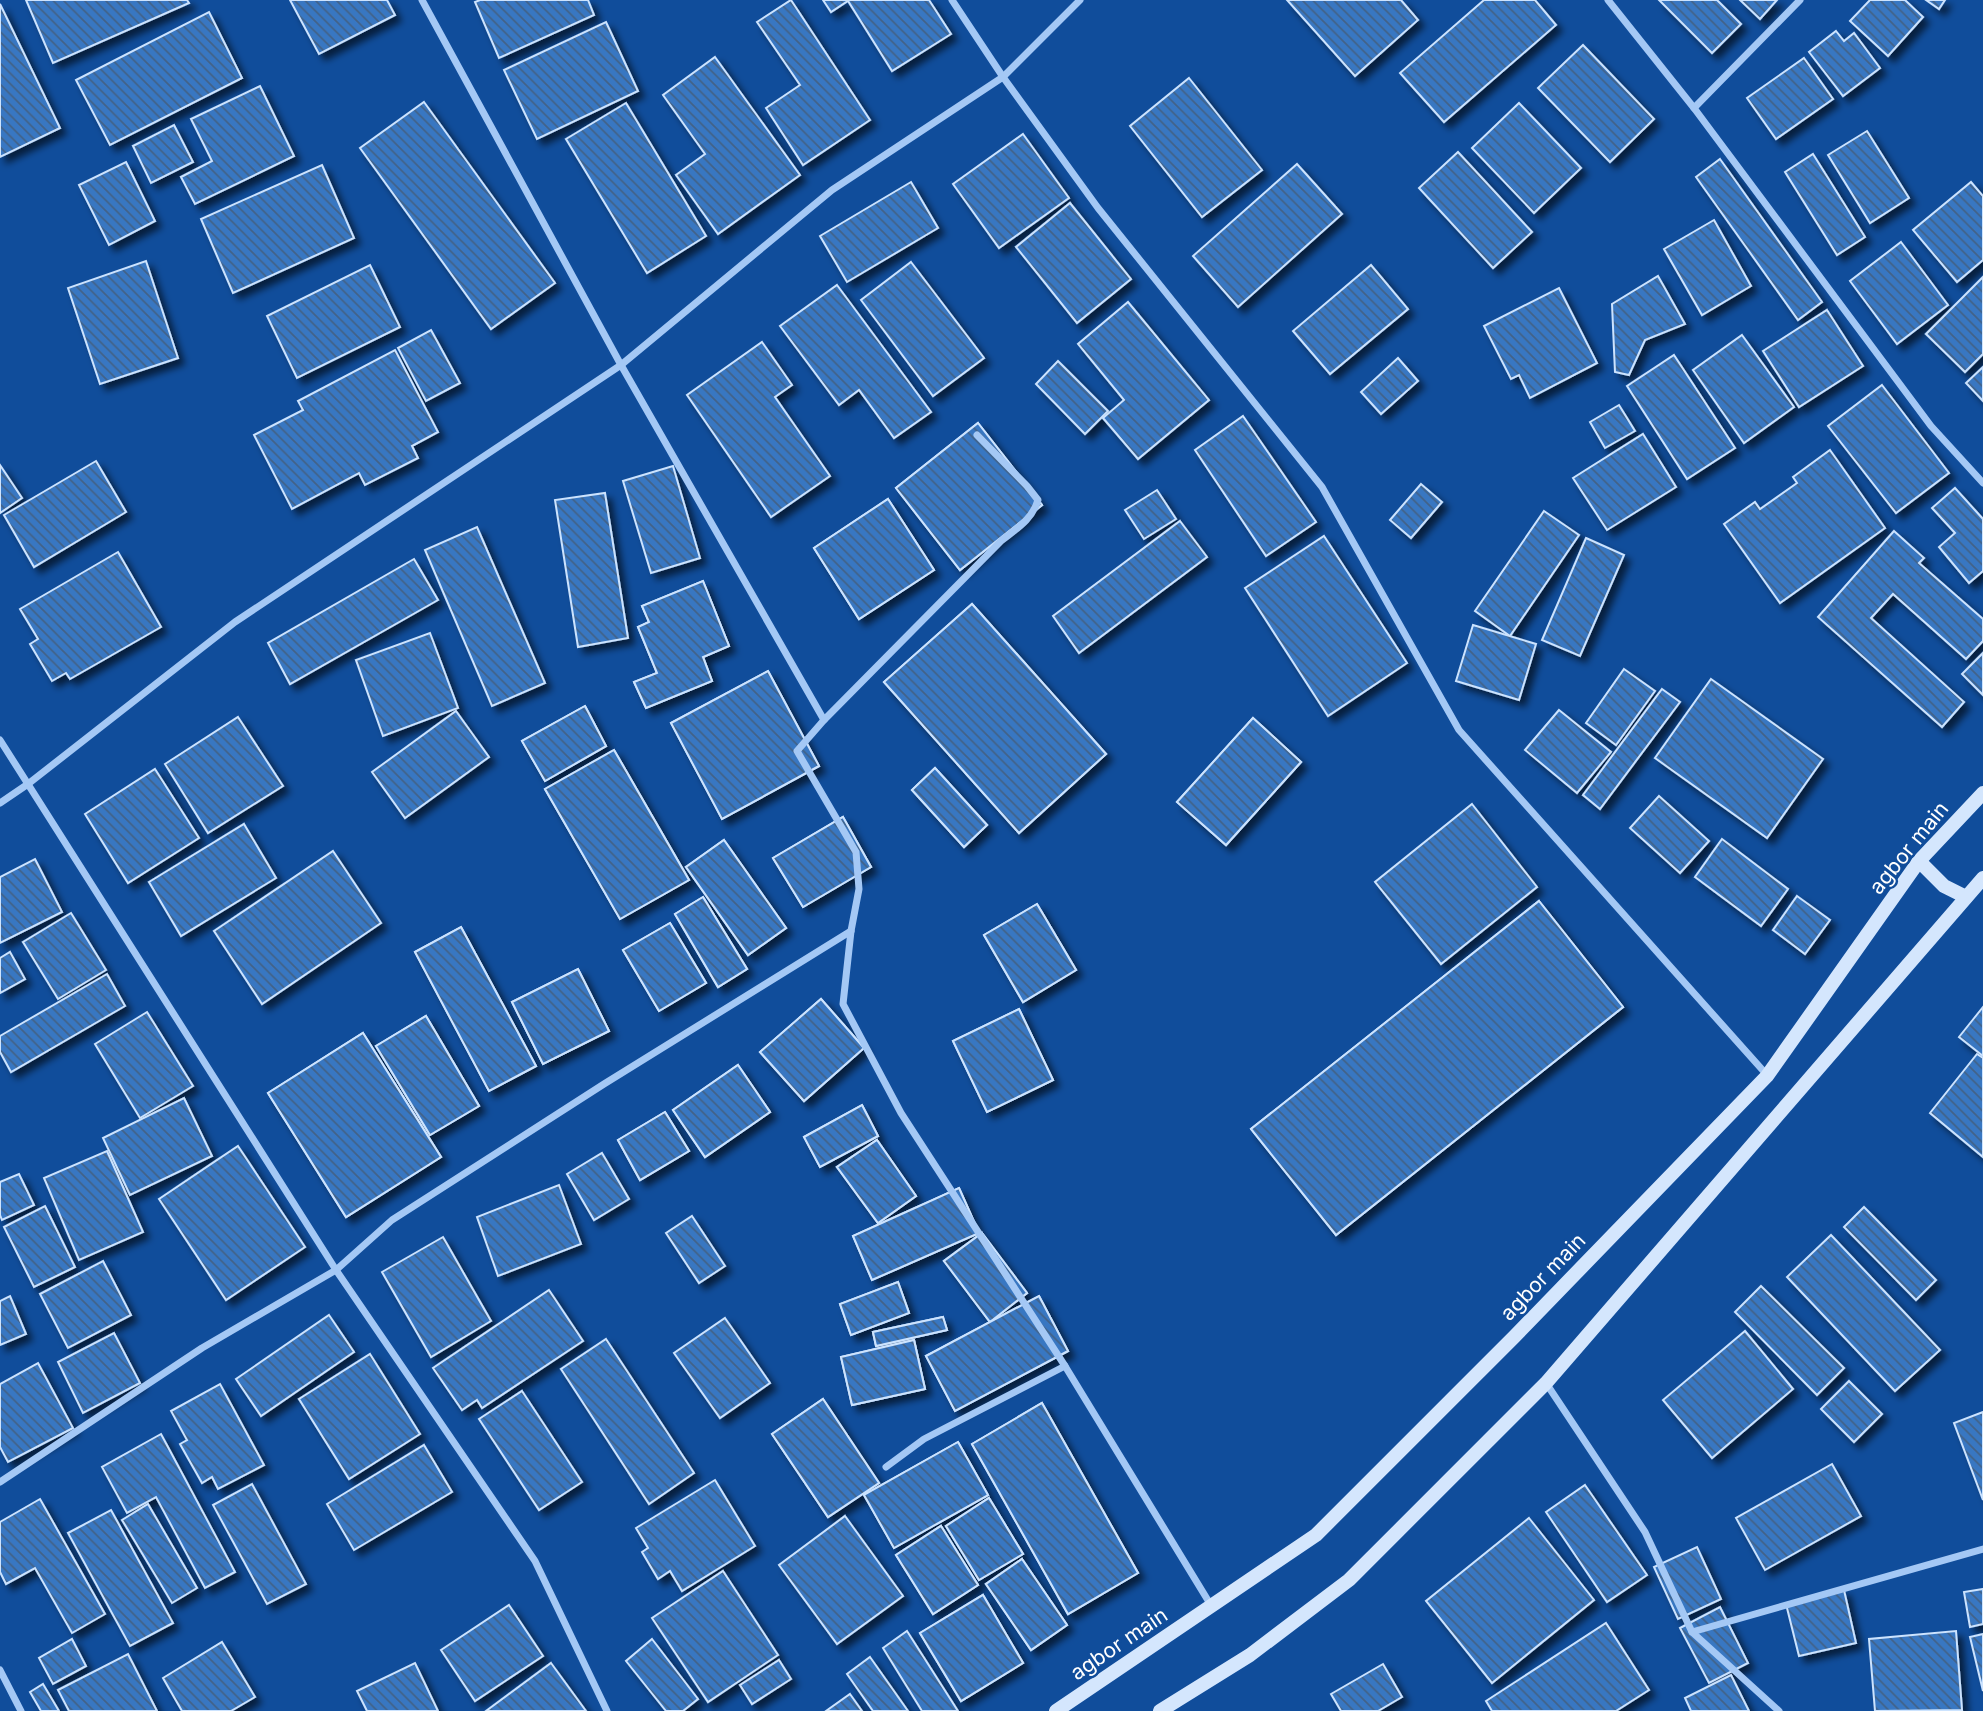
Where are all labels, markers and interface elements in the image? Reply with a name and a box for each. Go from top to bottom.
street label: agbor main [1864,796,1953,899]
street label: agbor main [1495,1228,1590,1325]
street label: agbor main [1065,1602,1172,1685]

